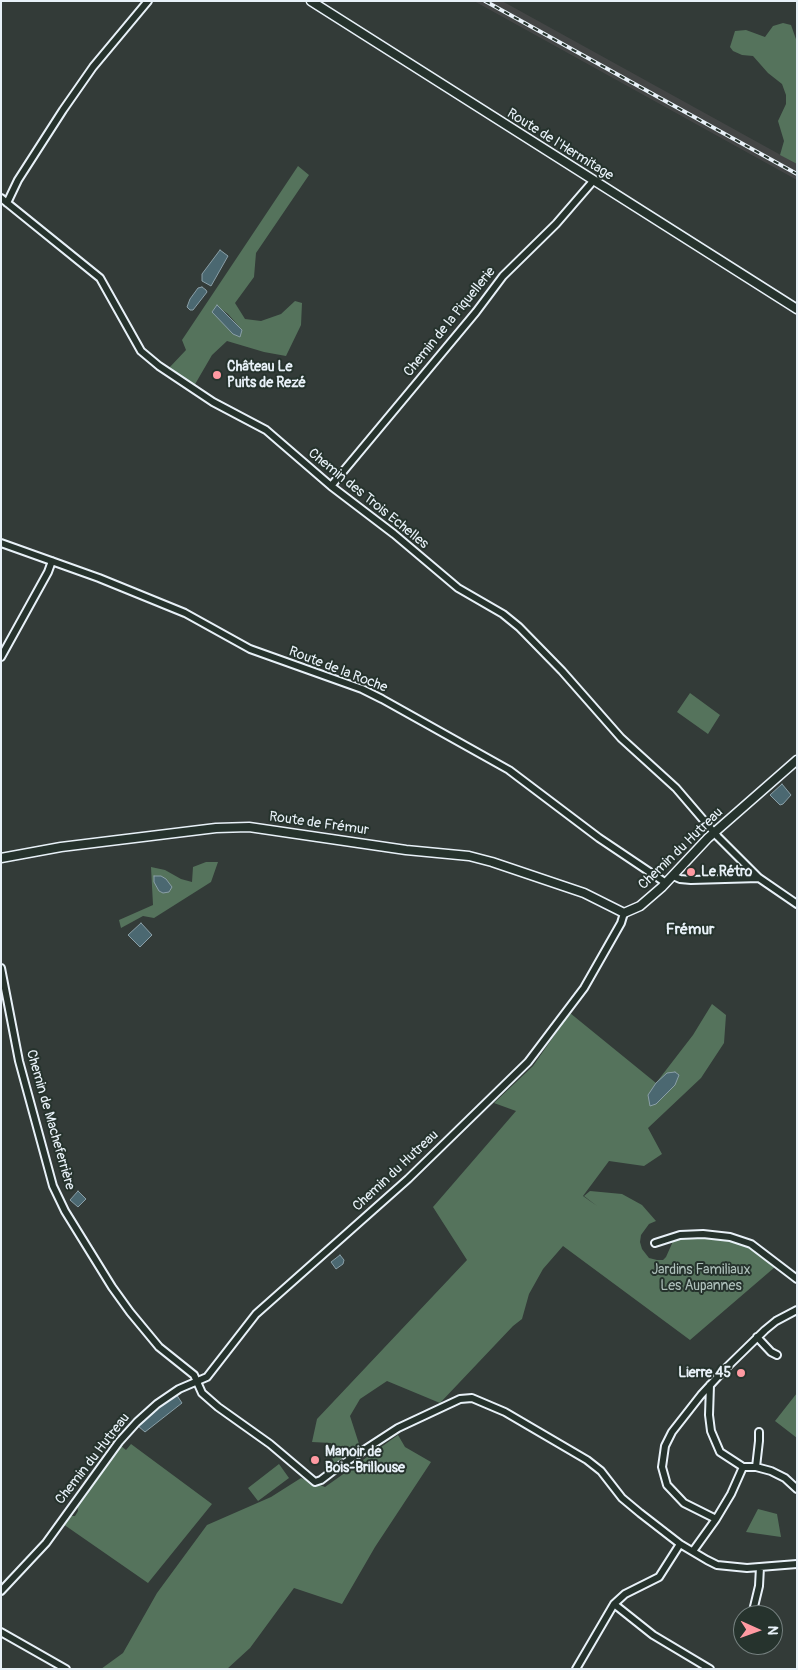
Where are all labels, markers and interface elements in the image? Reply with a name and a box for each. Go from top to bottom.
street label: Route de l'Hermitage [504,105,616,185]
street label: Chemin de la Piquellerie [401,264,499,380]
place label: Château Le Puits de Rezé [227,359,306,392]
marker: Château Le Puits de Rezé [211,369,223,381]
street label: Chemin des Trois Echelles [304,445,432,553]
street label: Route de la Roche [286,643,390,697]
street label: Chemin du Hutreau [635,804,727,894]
street label: Route de Frémur [268,809,370,839]
place label: Le Rétro [701,864,752,880]
marker: Le Rétro [685,866,697,878]
district label: Frémur [666,921,714,939]
street label: Chemin de Macheferrière [22,1048,78,1192]
street label: Chemin du Hutreau [350,1127,442,1215]
park label: Jardins Familiaux Les Aupannes [651,1262,751,1294]
place label: Lierre 45 [678,1365,731,1381]
marker: Lierre 45 [735,1367,747,1379]
street label: Chemin du Hutreau [52,1410,134,1508]
place label: Manoir de Bois-Brillouse [325,1444,405,1476]
marker: Manoir de Bois-Brillouse [309,1454,321,1466]
north arrow [733,1605,783,1655]
text: N [764,1625,781,1636]

